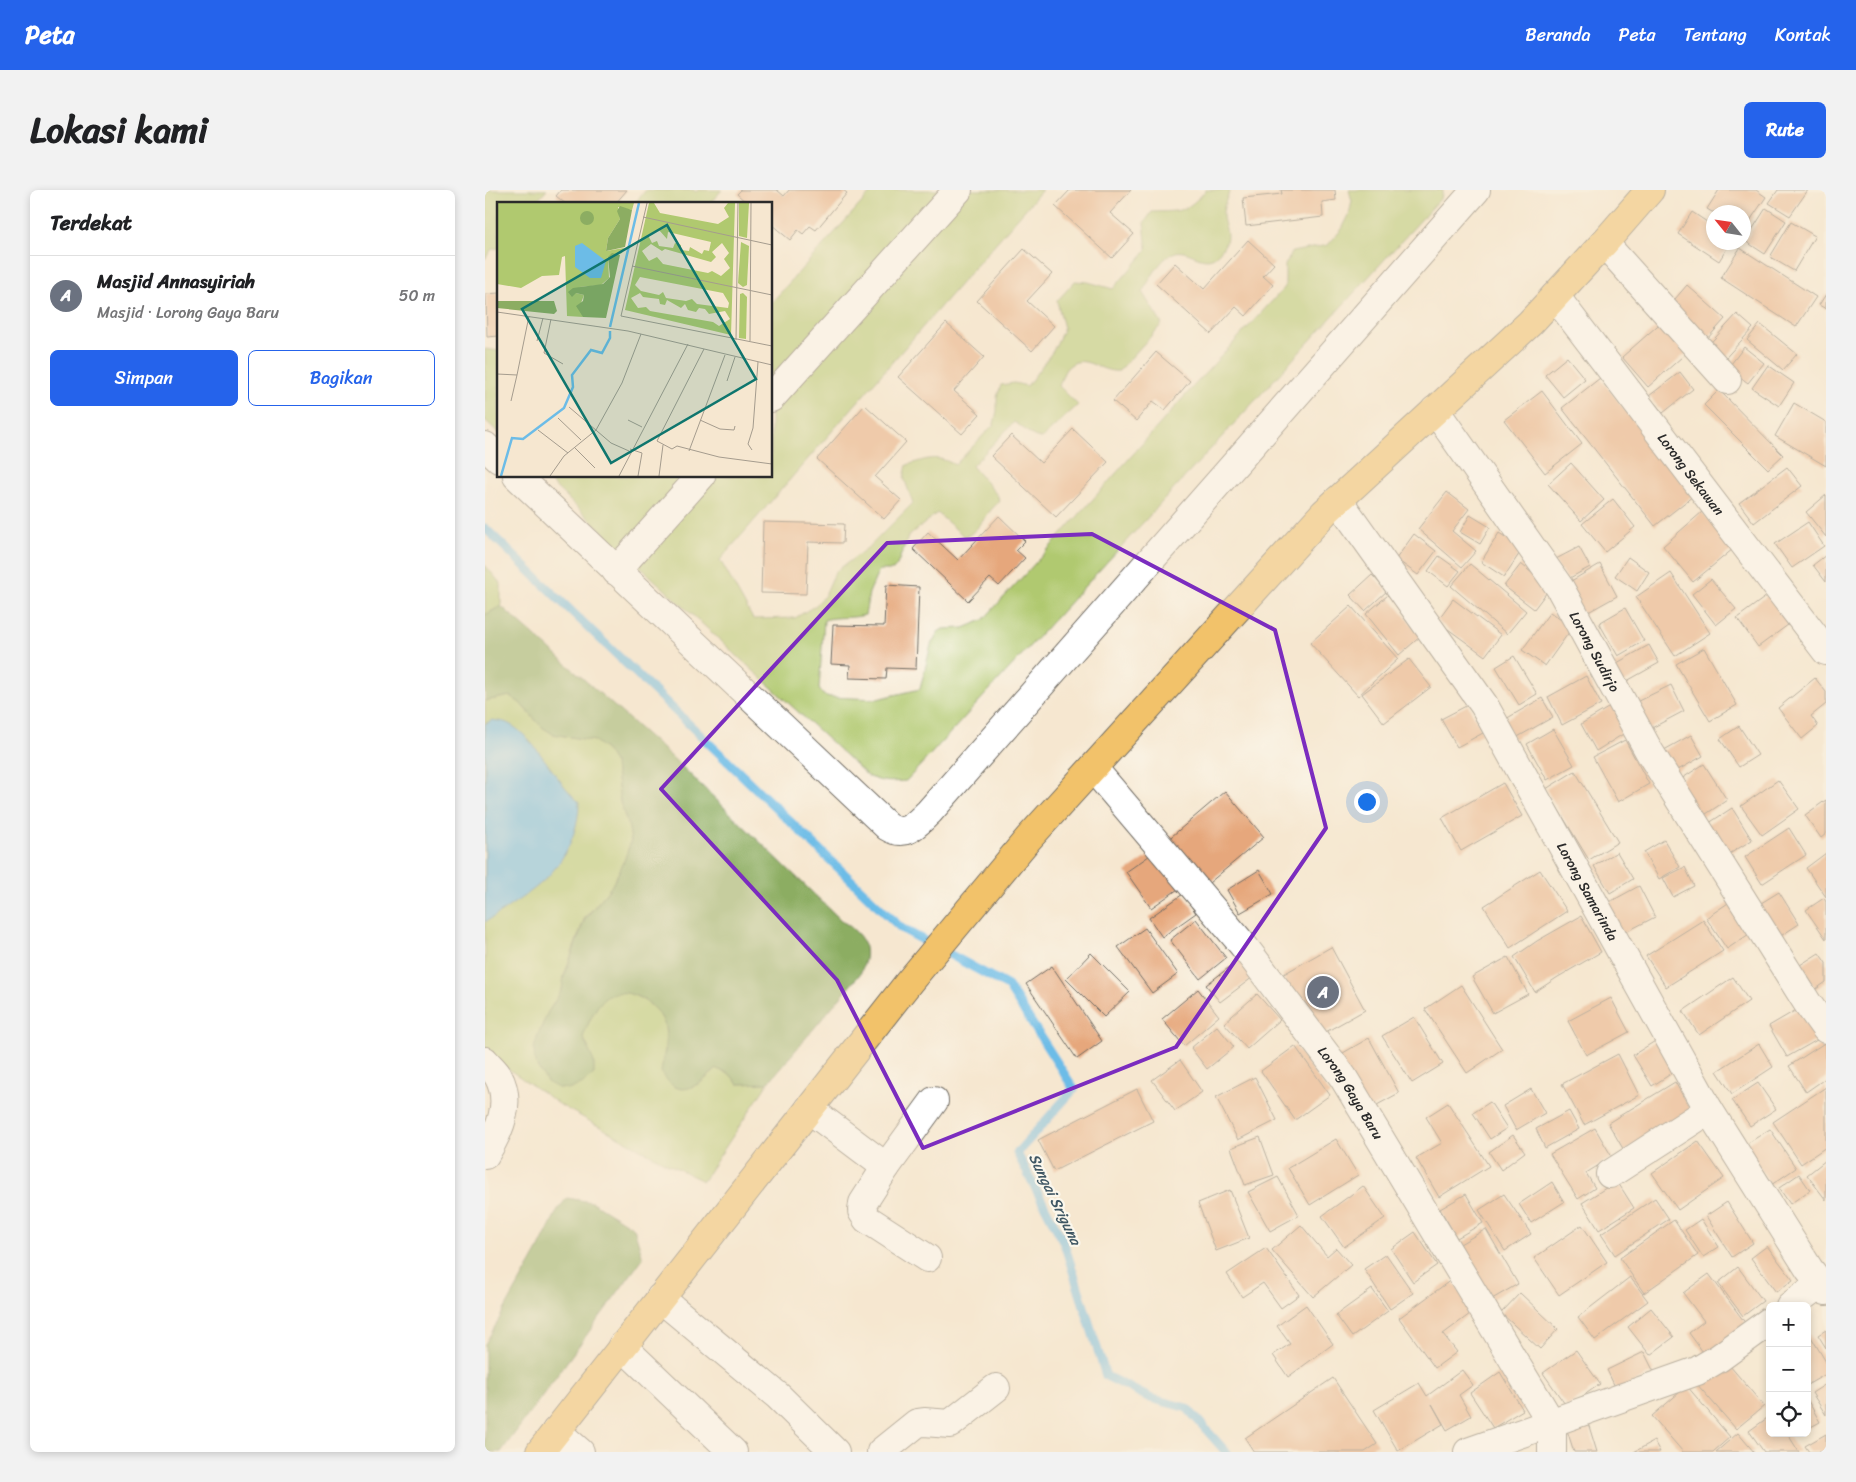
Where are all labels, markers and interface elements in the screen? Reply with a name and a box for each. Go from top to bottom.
text: Peta [25,14,74,56]
text: Beranda [1525,19,1591,51]
text: Peta [1619,19,1656,51]
text: Tentang [1684,19,1747,51]
text: Kontak [1775,19,1831,51]
text: Lokasi kami [30,99,208,161]
button: Rute [1744,102,1826,158]
inset map [497,202,773,478]
text: Terdekat [50,204,132,242]
north arrow [1706,205,1751,250]
text: Masjid Annasyiriah [97,265,255,298]
text: A [61,281,71,310]
text: 50 m [399,281,435,310]
text: Masjid · Lorong Gaya Baru [97,298,279,327]
button: Simpan [50,350,238,406]
button: Bagikan [248,350,435,406]
street label: Lorong Sekawan [1651,427,1731,522]
street label: Lorong Sudirjo [1562,607,1627,697]
your location [1354,789,1380,815]
street label: Lorong Samarinda [1550,838,1625,946]
pin: A [1307,973,1339,1011]
street label: Lorong Gaya Baru [1311,1041,1390,1145]
water label: Sungai Sriguna [1021,1149,1089,1251]
map controls [1766,1302,1811,1437]
button: + [1766,1302,1811,1347]
button: − [1766,1347,1811,1392]
button: locate [1766,1392,1811,1437]

